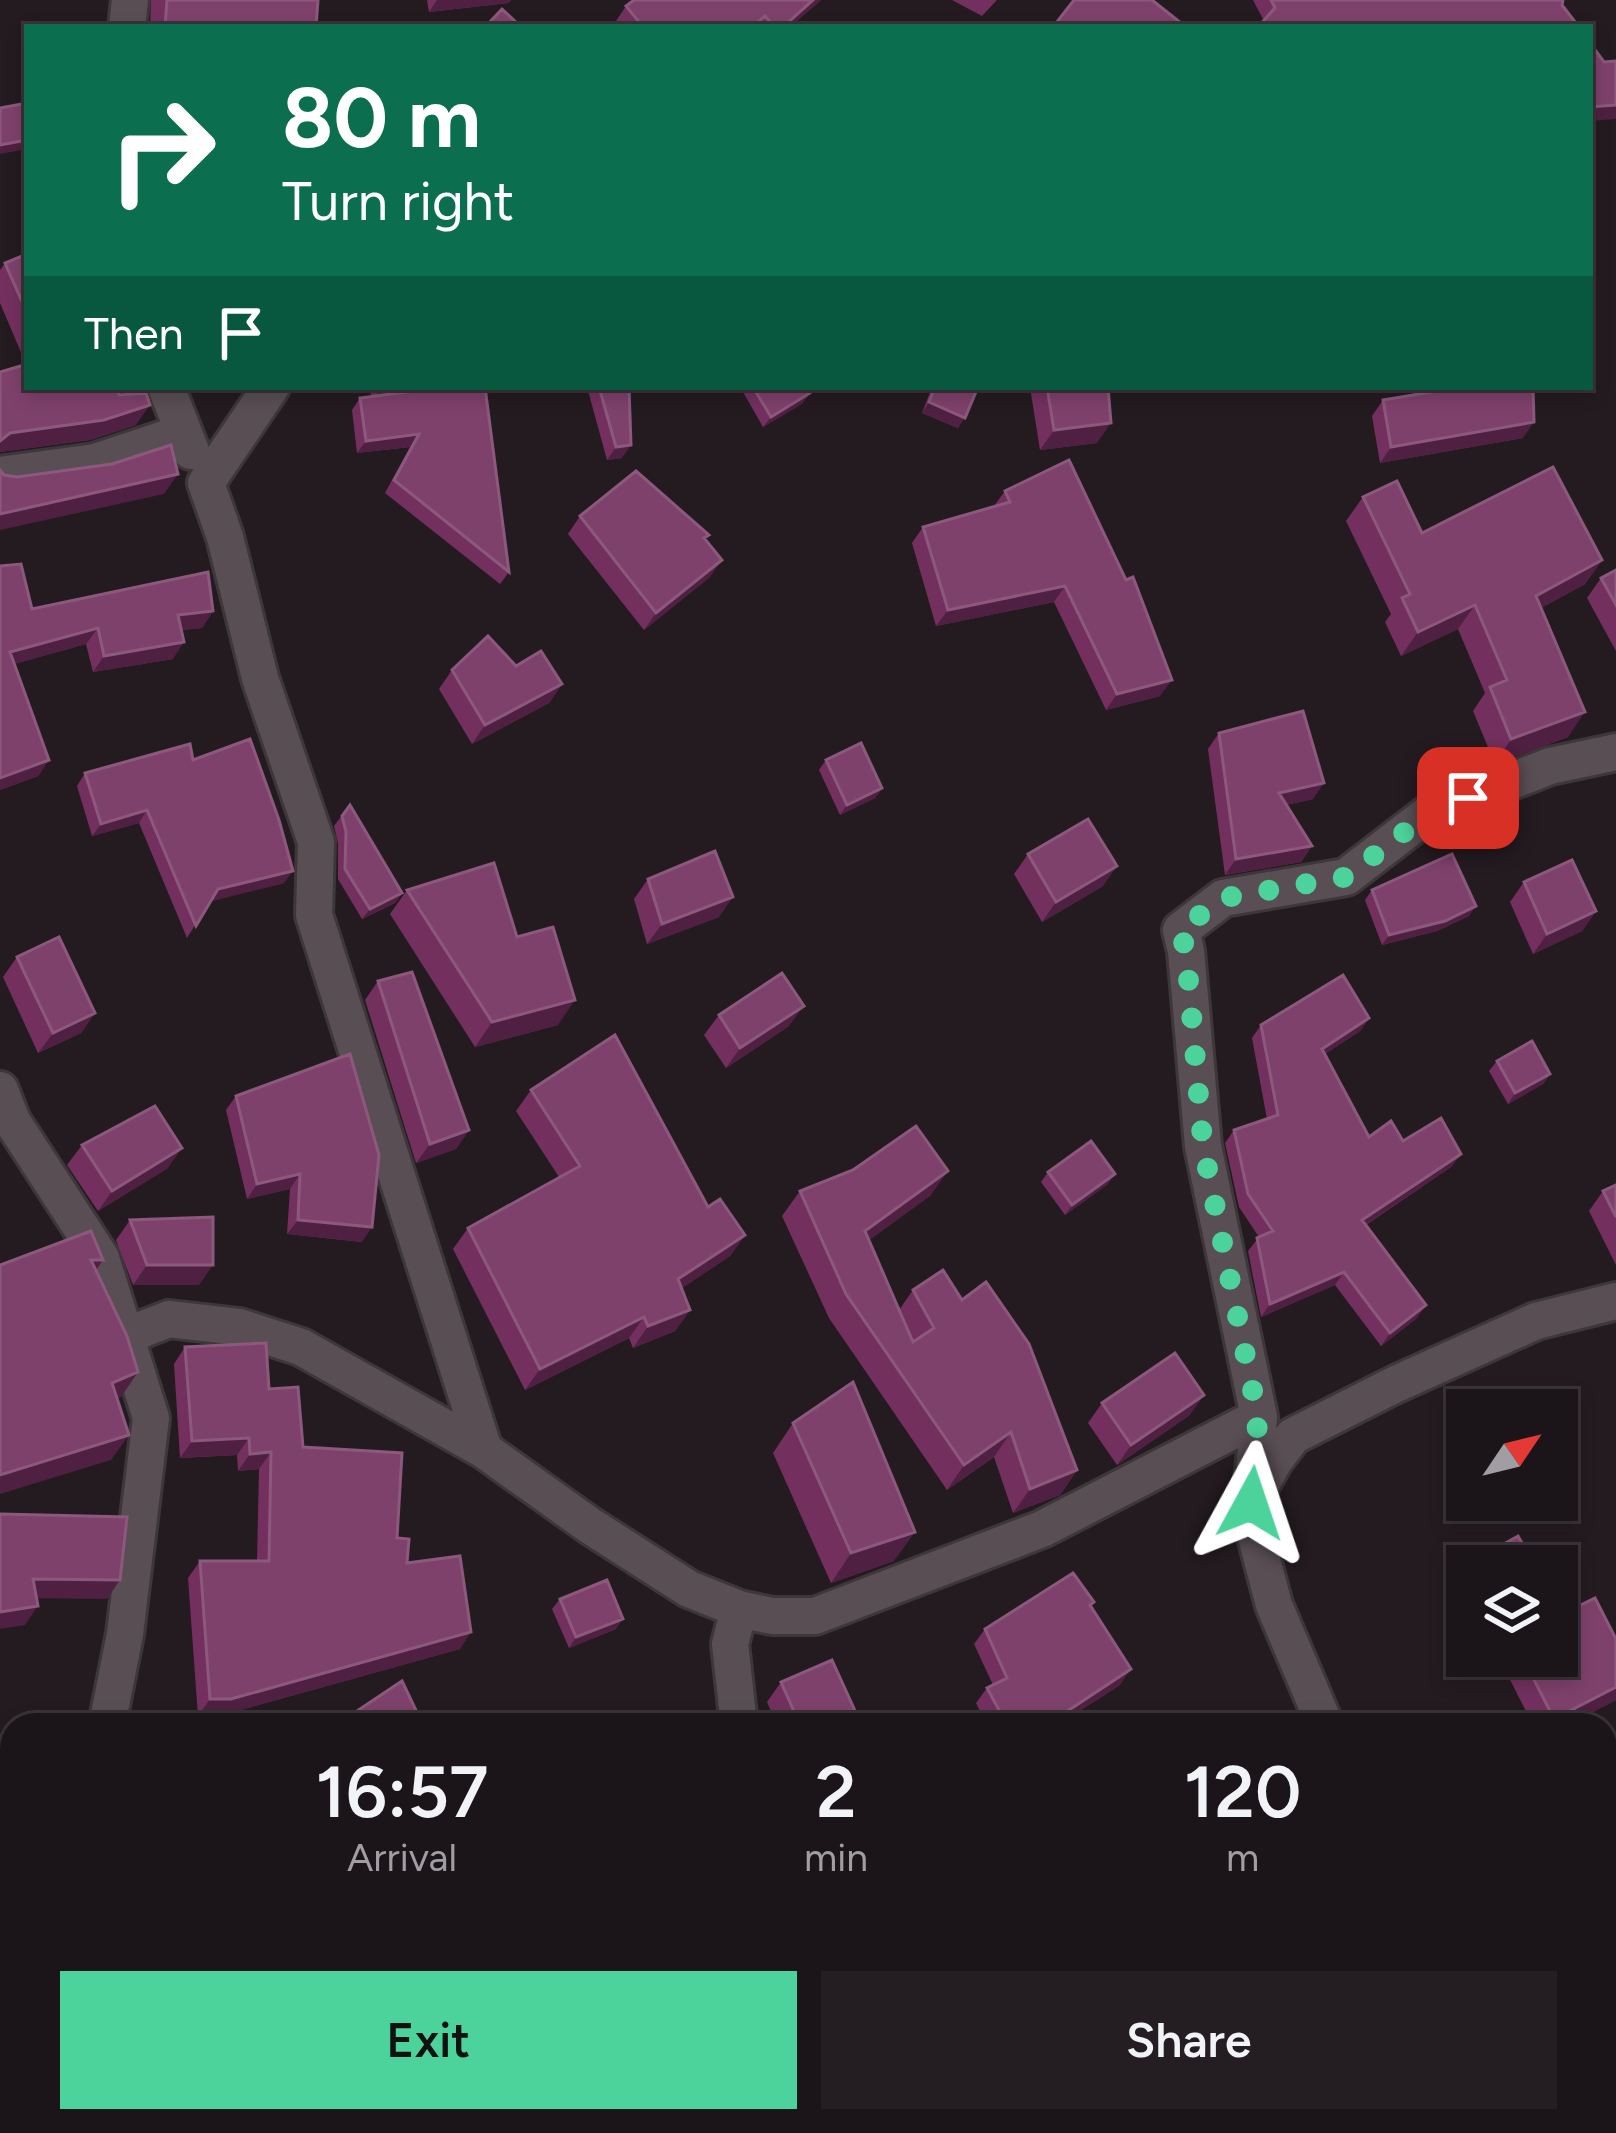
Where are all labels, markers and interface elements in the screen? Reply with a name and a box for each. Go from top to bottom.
text: 80 m [282,67,481,168]
icon: right [84,72,240,228]
text: Turn right [282,169,514,234]
icon: arrive [208,300,274,366]
text: Then [84,306,184,360]
pin [1417,747,1519,849]
icon: arrive [1435,765,1501,831]
north arrow [1446,1389,1578,1521]
map controls [1446,1389,1578,1677]
position arrow [1188,1440,1314,1566]
button: layers [1446,1545,1578,1677]
text: 16:57 [316,1749,488,1835]
text: 2 [816,1749,857,1835]
text: 120 [1184,1749,1301,1835]
text: Arrival [347,1834,457,1881]
text: min [804,1834,868,1881]
text: m [1226,1834,1259,1881]
button: Exit [60,1971,797,2109]
button: Share [821,1971,1557,2109]

